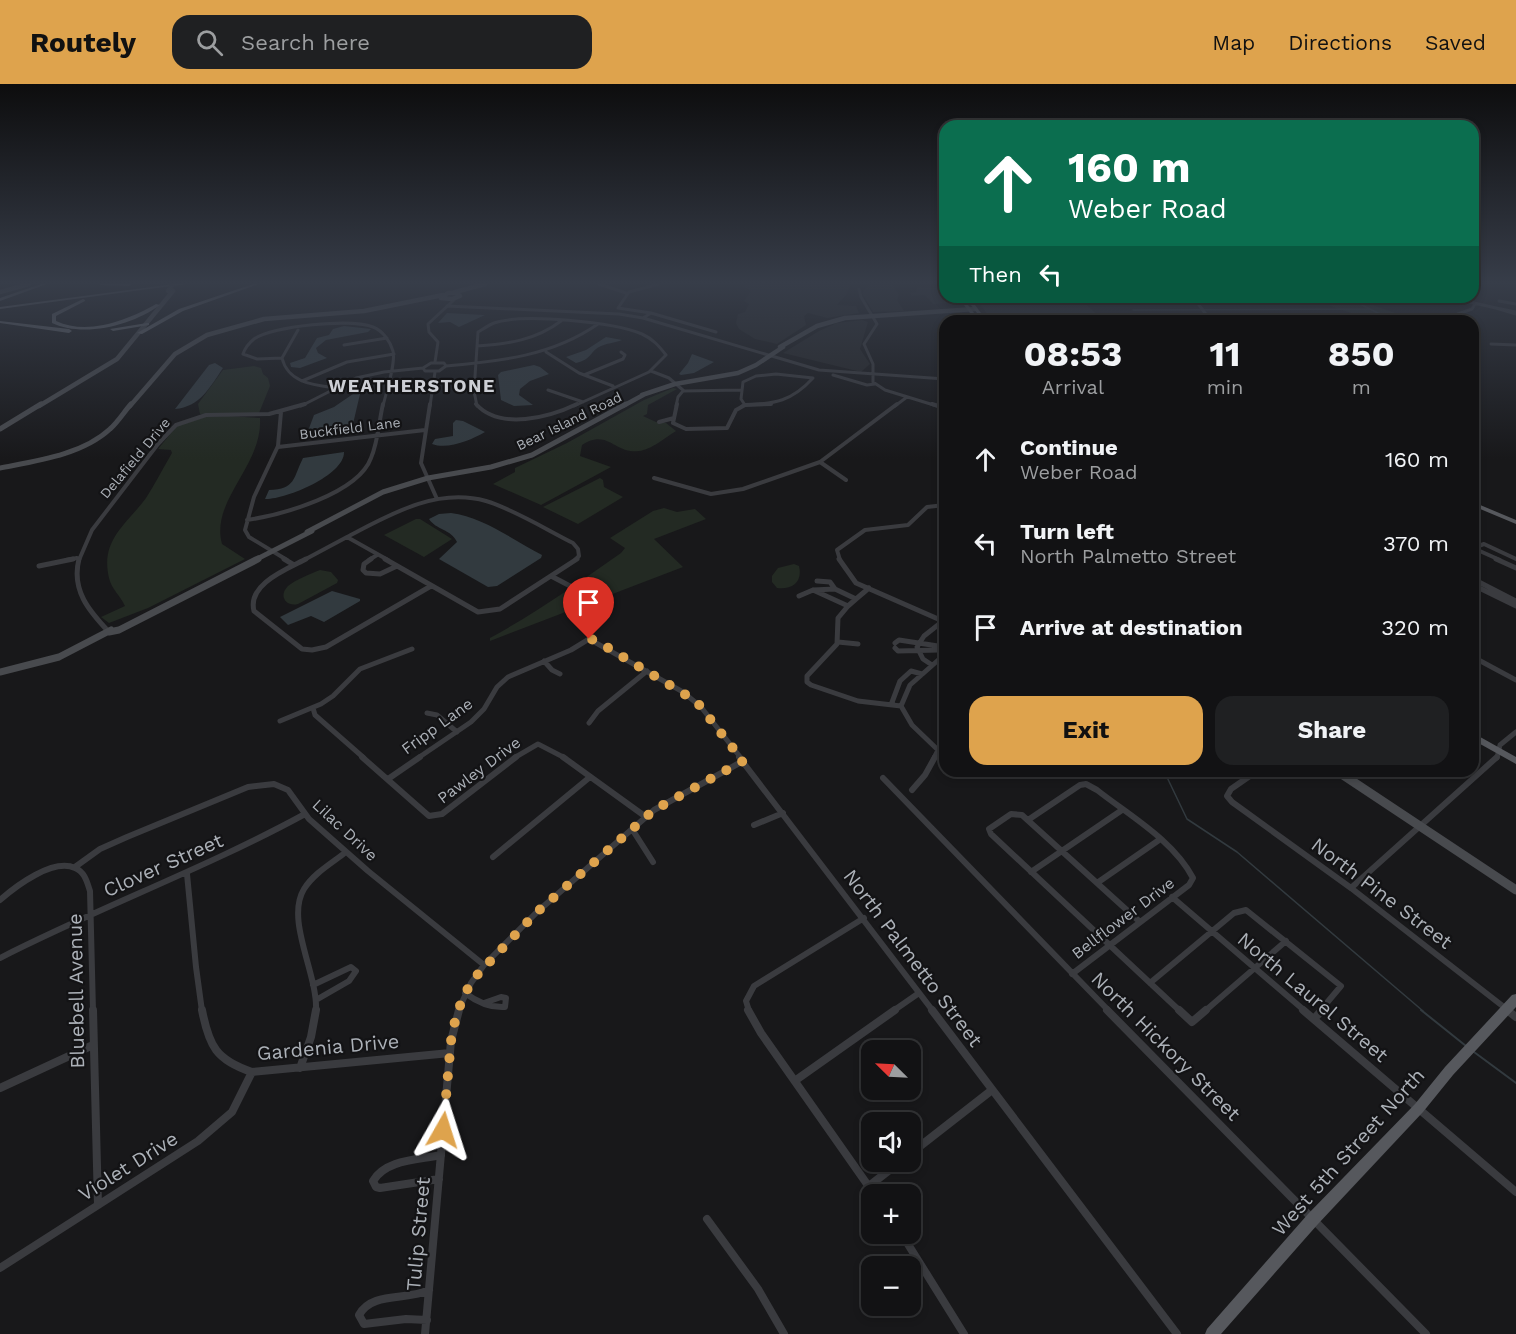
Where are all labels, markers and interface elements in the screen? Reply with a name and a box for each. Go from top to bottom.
search box [172,15,592,69]
text: Routely [30,26,136,59]
icon: search [193,26,226,59]
text: Search here [241,30,370,55]
text: Map [1212,30,1255,55]
text: Directions [1288,30,1392,55]
text: Saved [1425,30,1486,55]
text: 160 m [1068,143,1191,192]
icon: ahead [969,144,1047,222]
text: Weber Road [1068,193,1227,225]
icon: left [1034,258,1067,291]
text: Then [969,262,1022,287]
text: 08:53 [1023,333,1122,375]
text: 11 [1210,333,1241,375]
text: 850 [1328,333,1395,375]
district label: WEATHERSTONE [328,375,496,396]
text: Arrival [1042,375,1104,399]
text: min [1207,375,1243,399]
text: m [1352,375,1371,399]
street label: Bear Island Road [514,389,624,453]
street label: Delafield Drive [97,414,173,502]
street label: Buckfield Lane [299,414,401,442]
text: Continue [1020,435,1118,460]
icon: ahead [969,443,1002,476]
text: 160 m [1385,447,1449,472]
text: Weber Road [1020,460,1138,484]
text: Turn left [1020,519,1114,544]
icon: left [969,527,1002,560]
text: 370 m [1383,531,1449,556]
text: North Palmetto Street [1020,544,1236,568]
pin [563,577,614,639]
icon: arrive [572,586,605,619]
icon: arrive [969,611,1002,644]
text: Arrive at destination [1020,615,1243,640]
text: 320 m [1381,615,1449,640]
street label: Fripp Lane [398,694,476,758]
button: Exit [969,696,1203,765]
button: Share [1215,696,1449,765]
street label: Pawley Drive [434,733,524,807]
street label: Lilac Drive [309,795,381,865]
street label: Clover Street [99,828,227,902]
street label: North Pine Street [1307,832,1458,954]
street label: North Palmetto Street [838,864,988,1052]
street label: Bellflower Drive [1068,873,1178,963]
street label: Bluebell Avenue [63,913,89,1069]
street label: North Laurel Street [1233,927,1394,1067]
street label: North Hickory Street [1087,967,1246,1126]
street label: Gardenia Drive [256,1029,400,1065]
north arrow [861,1040,921,1100]
map controls [861,1040,921,1316]
street label: West 5th Street North [1267,1063,1429,1241]
position arrow [411,1098,475,1162]
button: sound [861,1112,921,1172]
street label: Violet Drive [74,1126,182,1206]
street label: Tulip Street [401,1175,435,1292]
button: + [861,1184,921,1244]
button: − [861,1256,921,1316]

